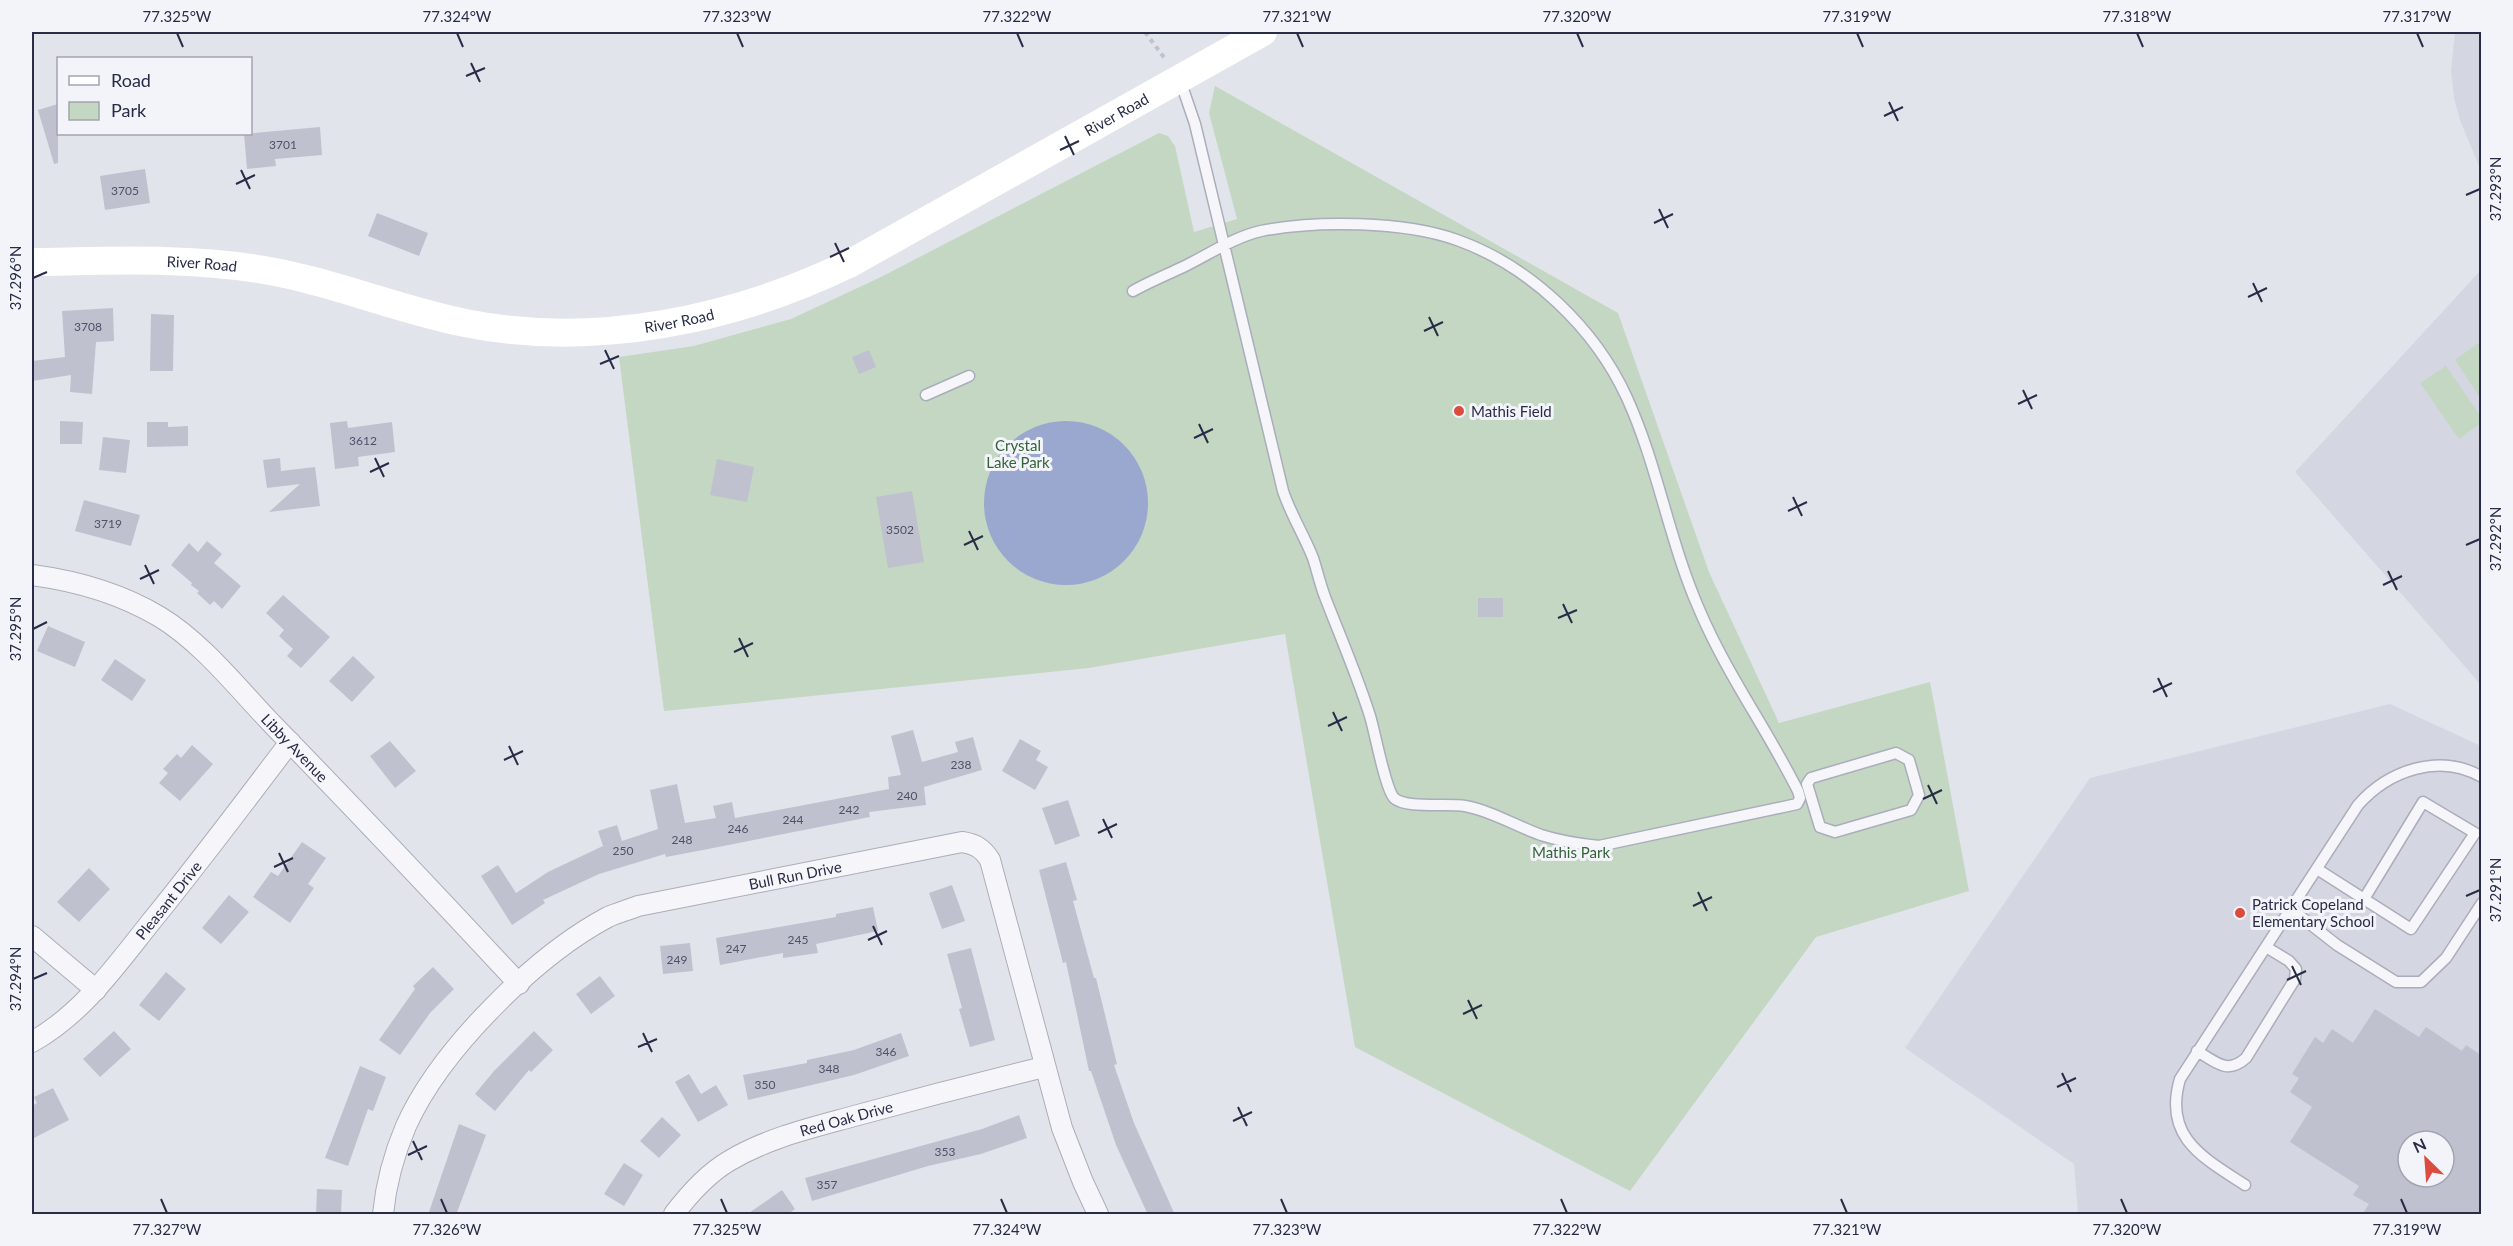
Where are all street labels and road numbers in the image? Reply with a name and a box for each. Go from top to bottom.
street label: River Road [1081,89,1151,139]
street label: River Road [166,252,238,275]
street label: River Road [643,305,716,336]
street label: Libby Avenue [258,710,332,786]
street label: Pleasant Drive [132,857,205,943]
street label: Bull Run Drive [747,857,843,893]
street label: Red Oak Drive [798,1097,895,1140]

